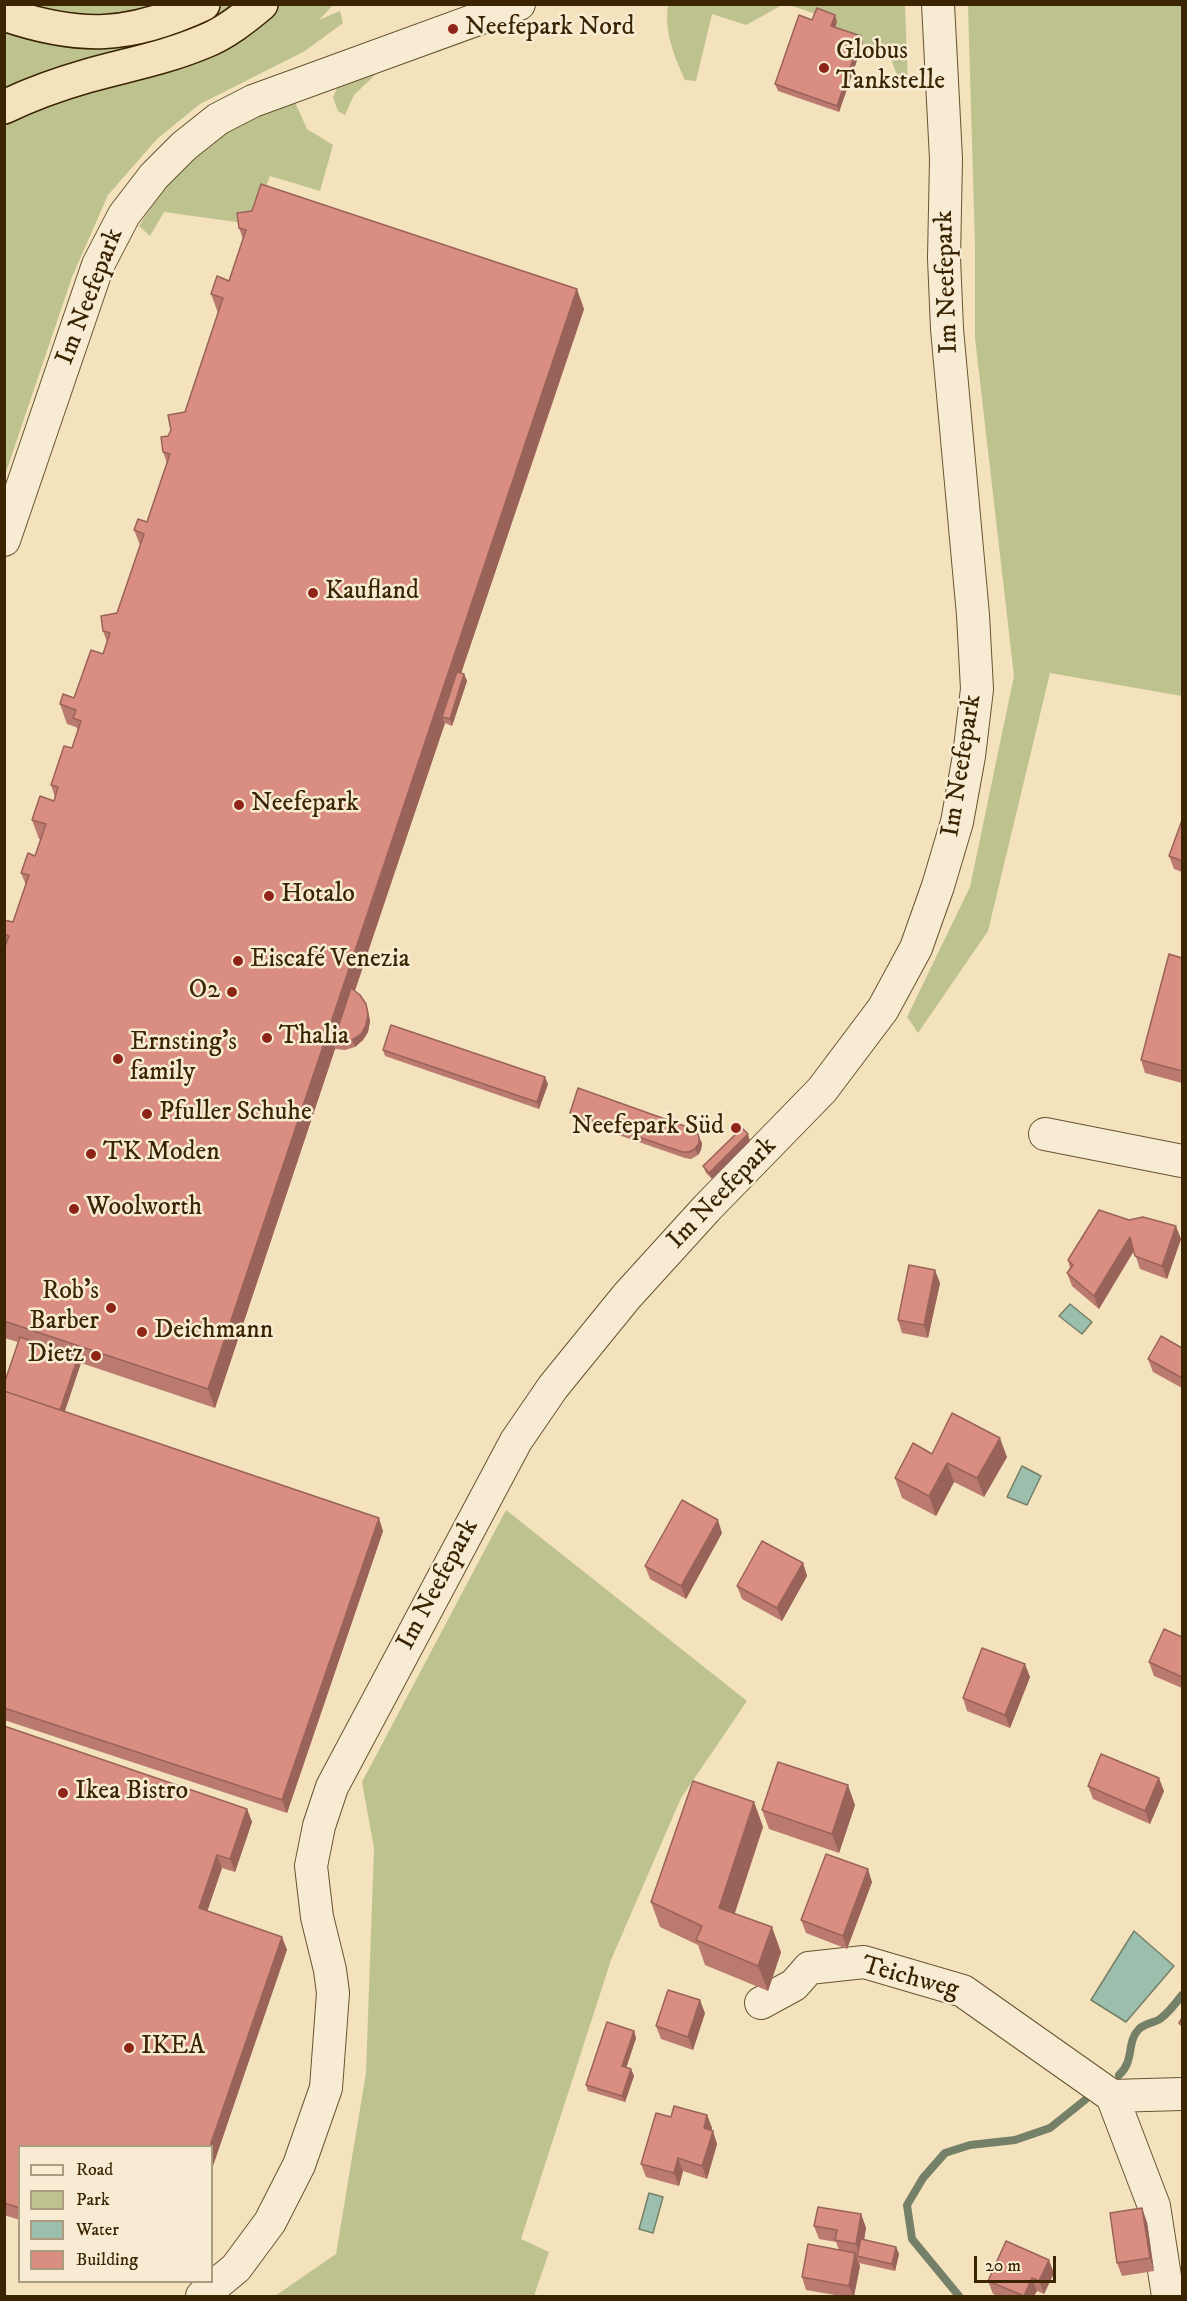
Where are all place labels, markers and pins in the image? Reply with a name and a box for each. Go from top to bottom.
place label: Neefepark Nord [465,13,634,45]
marker: Neefepark Nord [446,22,460,36]
place label: Globus Tankstelle [836,37,945,98]
marker: Globus Tankstelle [817,61,831,75]
place label: Kaufland [325,577,419,609]
marker: Kaufland [306,586,320,600]
place label: Neefepark [251,789,359,821]
marker: Neefepark [232,798,246,812]
place label: Hotalo [281,880,355,912]
marker: Hotalo [262,889,276,903]
place label: Eiscafé Venezia [250,945,410,977]
marker: Eiscafé Venezia [231,954,245,968]
place label: O2 [189,976,220,1008]
marker: O2 [225,985,239,999]
place label: Thalia [279,1022,349,1054]
place label: Ernsting's family [130,1028,237,1090]
marker: Thalia [260,1031,274,1045]
marker: Ernsting's family [111,1052,125,1066]
place label: Pfuller Schuhe [159,1098,312,1130]
marker: Pfuller Schuhe [140,1107,154,1121]
place label: Neefepark Süd [571,1112,724,1144]
marker: Neefepark Süd [729,1121,743,1135]
place label: TK Moden [103,1138,220,1170]
marker: TK Moden [84,1147,98,1161]
place label: Woolworth [86,1193,202,1225]
marker: Woolworth [67,1202,81,1216]
place label: Rob's Barber [29,1277,99,1338]
marker: Rob's Barber [104,1301,118,1315]
place label: Deichmann [154,1316,273,1348]
marker: Deichmann [135,1325,149,1339]
place label: Dietz [28,1340,84,1372]
marker: Dietz [89,1349,103,1363]
place label: Ikea Bistro [75,1777,188,1809]
marker: Ikea Bistro [56,1786,70,1800]
place label: IKEA [141,2032,205,2064]
marker: IKEA [122,2041,136,2055]

